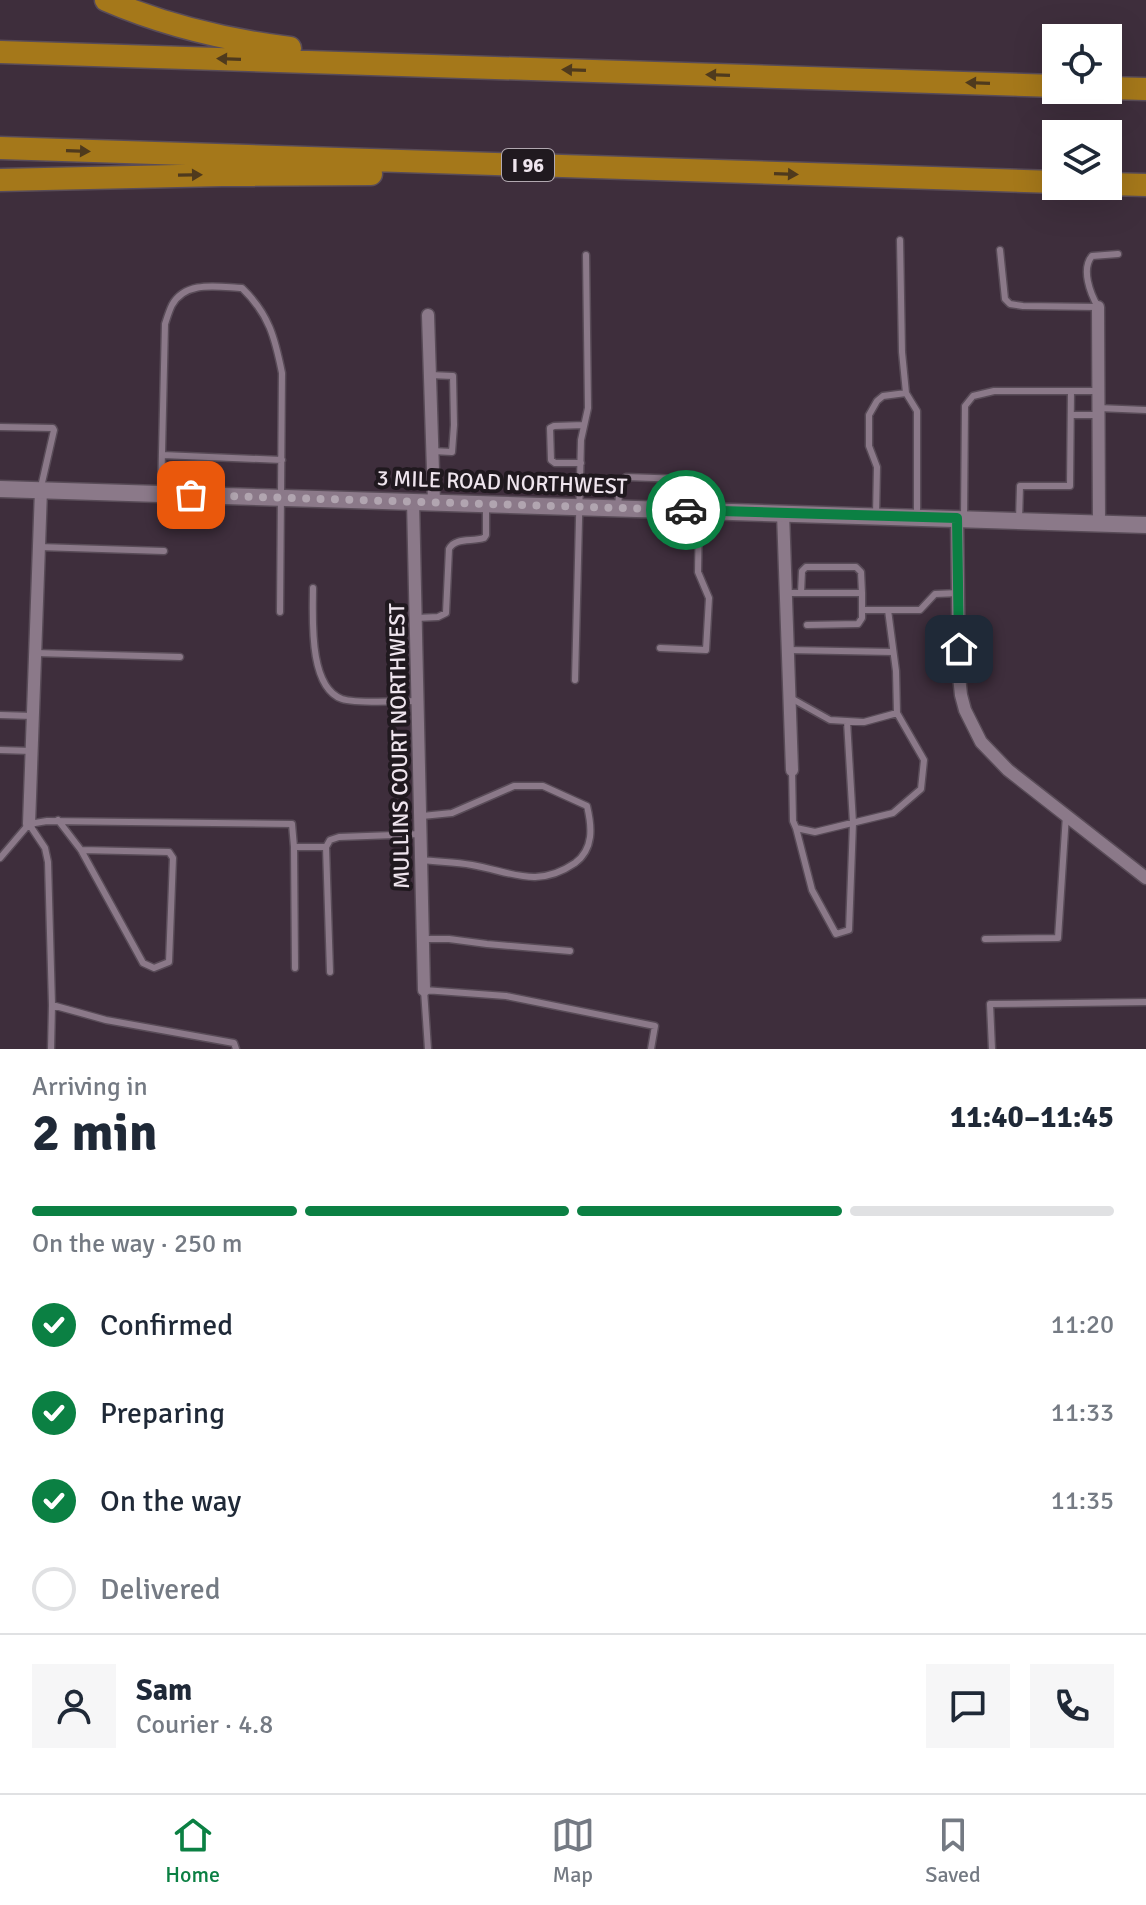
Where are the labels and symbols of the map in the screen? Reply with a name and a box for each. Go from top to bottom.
one-way arrow [216,52,241,65]
one-way arrow [561,63,586,76]
one-way arrow [705,68,730,81]
one-way arrow [965,77,990,90]
one-way arrow [66,144,91,157]
road number: I 96 [502,149,554,181]
one-way arrow [774,167,799,180]
one-way arrow [178,169,203,182]
pin [157,461,225,529]
street label: 3 MILE ROAD NORTHWEST [376,464,628,500]
courier [646,470,726,550]
street label: MULLINS COURT NORTHWEST [383,603,415,889]
pin [925,615,993,683]

